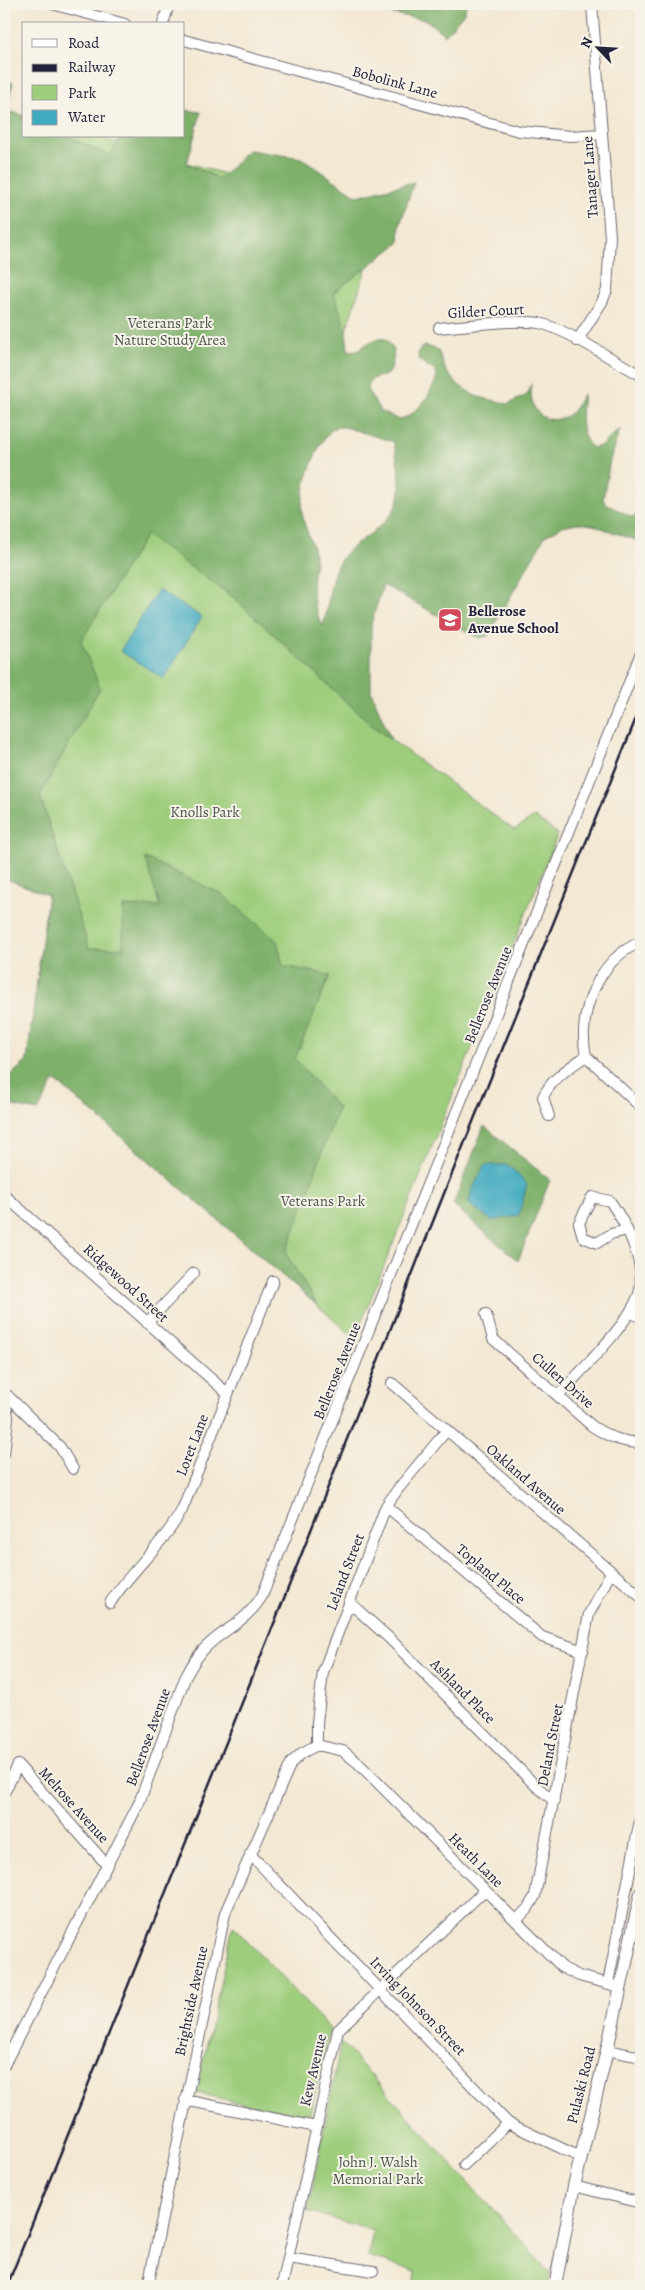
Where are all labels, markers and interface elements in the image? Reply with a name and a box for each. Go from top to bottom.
legend [22,22,185,138]
north arrow [572,22,622,72]
text: Road [68,33,100,53]
text: N [576,34,597,51]
text: Railway [68,57,116,77]
street label: Bobolink Lane [350,61,440,103]
text: Park [68,83,97,103]
text: Water [67,107,105,127]
street label: Tanager Lane [577,135,603,219]
street label: Gilder Court [447,299,525,323]
park label: Veterans Park Nature Study Area [114,313,226,350]
place label: Bellerose Avenue School [467,601,559,638]
school or university icon: Bellerose Avenue School [437,607,463,633]
park label: Knolls Park [170,802,240,822]
street label: Bellerose Avenue [459,943,517,1047]
park label: Veterans Park [280,1191,366,1211]
street label: Ridgewood Street [79,1239,173,1327]
street label: Bellerose Avenue [308,1319,366,1423]
street label: Cullen Drive [528,1347,599,1413]
street label: Loret Lane [171,1411,213,1479]
street label: Oakland Avenue [482,1439,570,1519]
street label: Leland Street [321,1531,369,1613]
street label: Topland Place [452,1539,530,1609]
street label: Ashland Place [425,1653,500,1728]
street label: Bellerose Avenue [121,1685,175,1789]
street label: Deland Street [532,1702,568,1788]
street label: Melrose Avenue [34,1763,114,1848]
street label: Heath Lane [444,1828,508,1892]
street label: Brightside Avenue [170,1944,212,2058]
street label: Irving Johnson Street [366,1952,471,2060]
street label: Kew Avenue [295,2031,331,2108]
street label: Pulaski Road [562,2043,600,2126]
park label: John J. Walsh Memorial Park [333,2152,424,2189]

